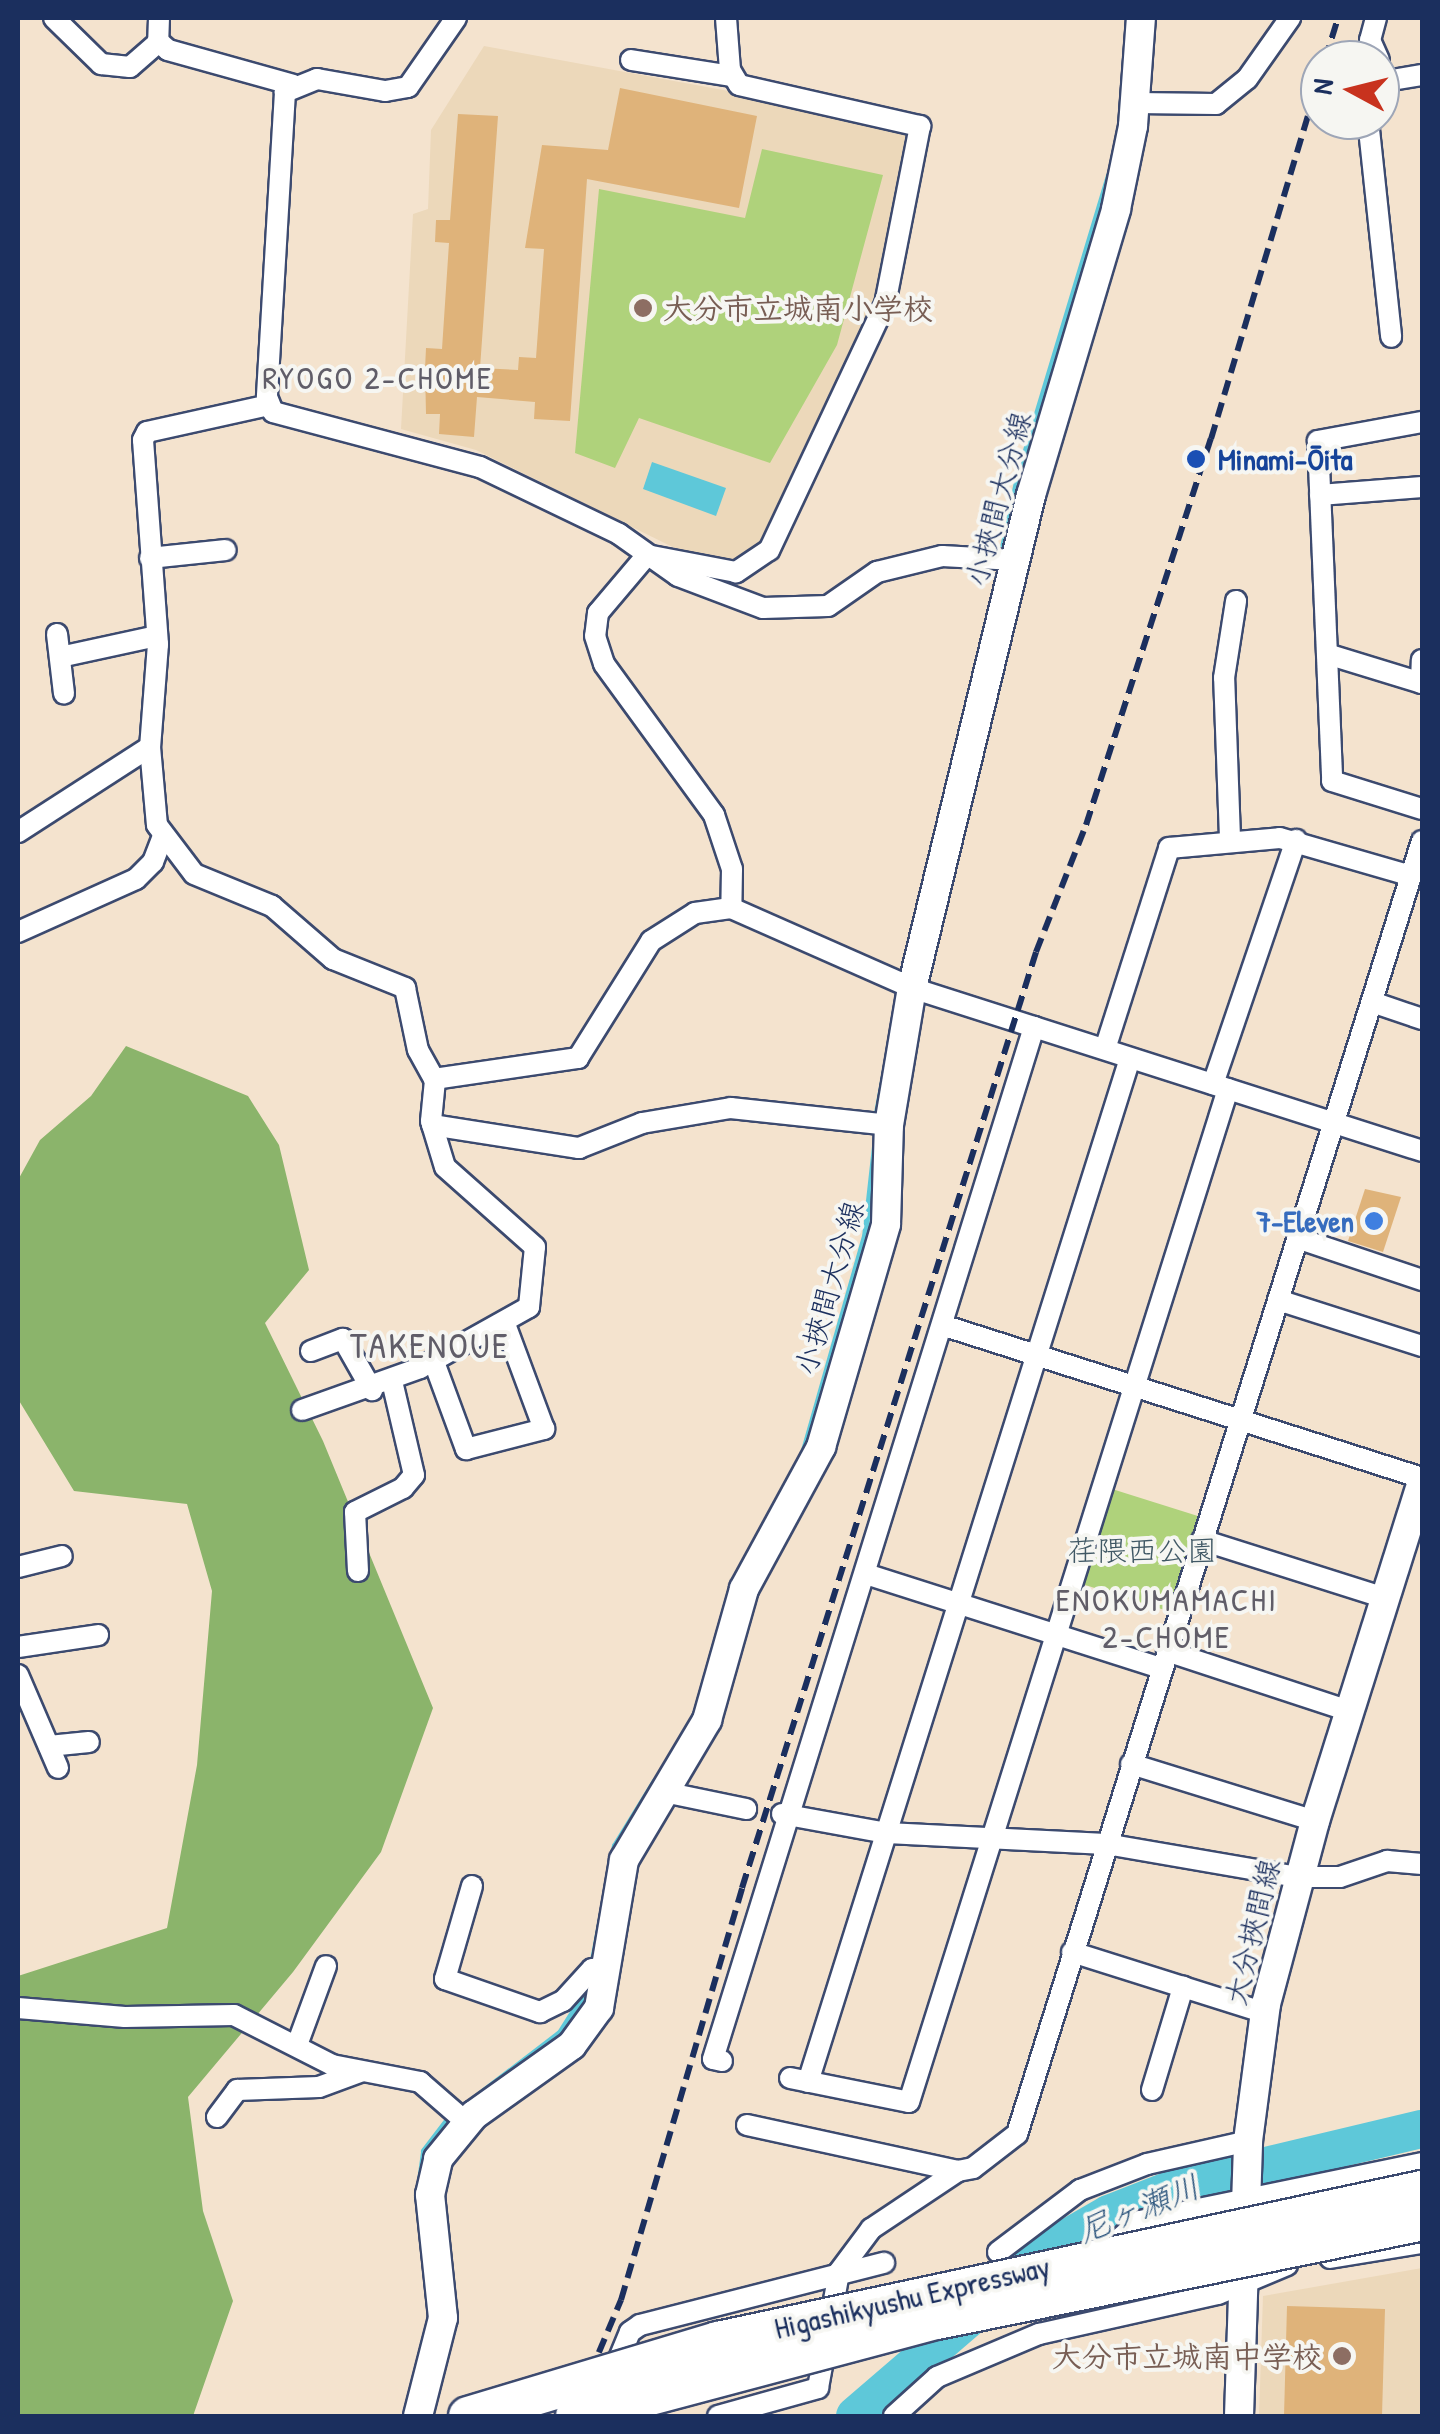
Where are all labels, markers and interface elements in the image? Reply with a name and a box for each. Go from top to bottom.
north arrow [1300,40,1400,140]
text: N [1302,77,1342,96]
place label: 大分市立城南小学校 [663,290,933,326]
marker: 大分市立城南小学校 [632,297,654,319]
district label: RYOGO 2-CHOME [263,359,493,397]
street label: 小挾間大分線 [957,407,1039,591]
place label: Minami-Ōita [1218,441,1353,477]
marker: Minami-Ōita [1183,446,1209,472]
street label: 小挾間大分線 [787,1197,871,1379]
place label: 7-Eleven [1256,1203,1354,1239]
marker: 7-Eleven [1363,1210,1385,1232]
district label: TAKENOUE [350,1325,510,1367]
park label: 荏隈西公園 [1067,1532,1217,1568]
district label: ENOKUMAMACHI 2-CHOME [1056,1582,1278,1657]
street label: 大分挾間線 [1216,1855,1288,2009]
water label: 尼ヶ瀬川 [1072,2167,1206,2251]
street label: Higashikyushu Expressway [771,2248,1053,2346]
place label: 大分市立城南中学校 [1052,2338,1322,2374]
marker: 大分市立城南中学校 [1331,2345,1353,2367]

